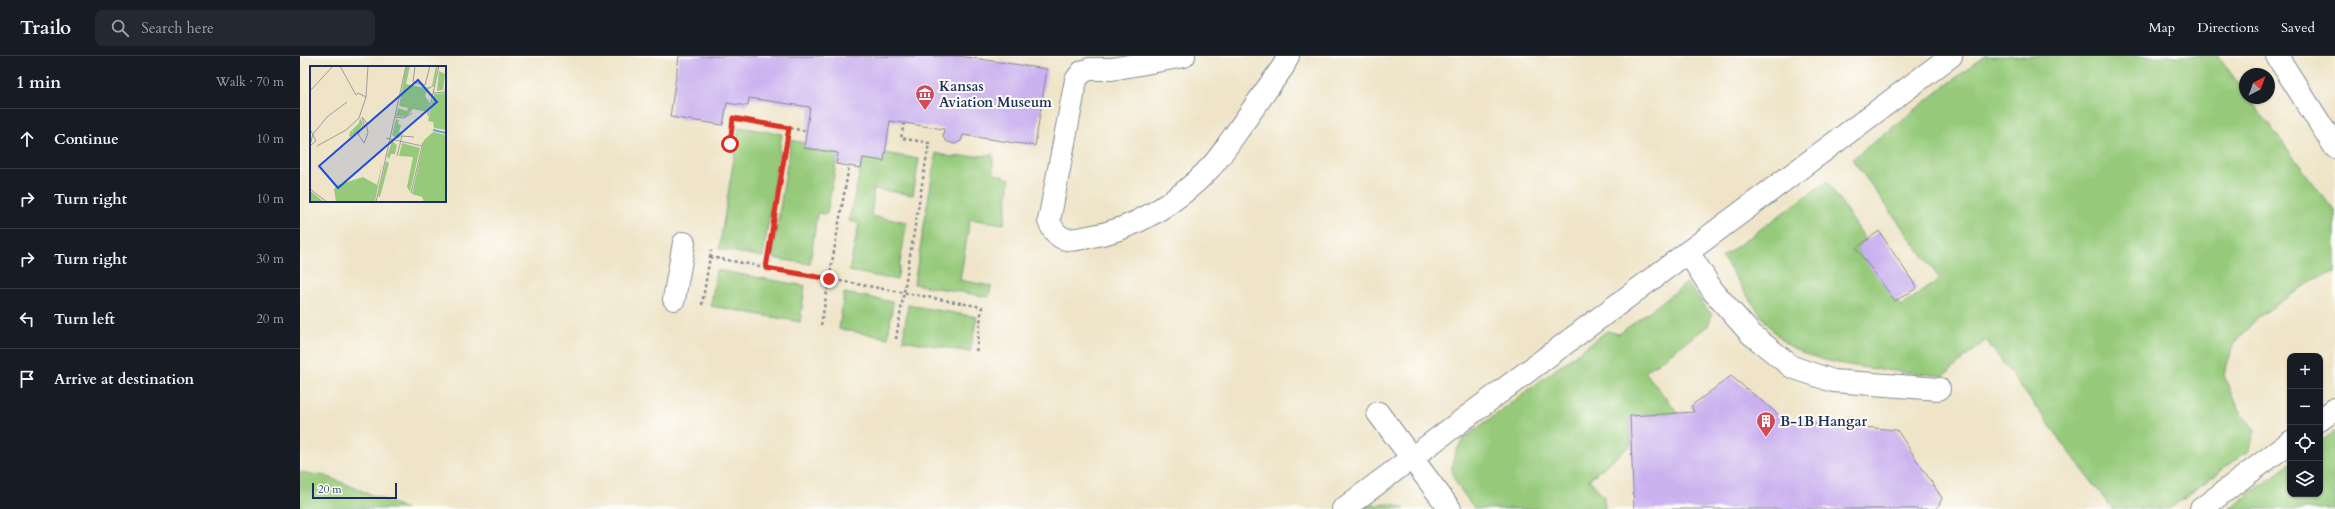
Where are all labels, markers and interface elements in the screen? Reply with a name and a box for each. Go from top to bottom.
search box [95,10,375,46]
text: Trailo [20,15,71,41]
icon: search [109,17,131,39]
text: Search here [141,18,214,38]
text: Map [2149,18,2175,37]
text: Directions [2197,18,2259,37]
text: Saved [2281,18,2315,37]
inset map [310,66,446,202]
north arrow [2239,68,2275,104]
text: 1 min [16,71,61,94]
text: Walk · 70 m [216,73,284,91]
place label: Kansas Aviation Museum [939,77,1052,112]
museum icon: Kansas Aviation Museum [914,83,936,111]
icon: ahead [16,128,38,150]
text: Continue [54,129,119,149]
text: 10 m [256,130,284,148]
route start [721,135,739,153]
icon: right [16,188,38,210]
text: Turn right [54,189,127,209]
text: 10 m [256,190,284,208]
icon: right [16,248,38,270]
text: Turn right [54,249,127,269]
text: 30 m [256,250,284,268]
route end [820,270,838,288]
icon: left [16,308,38,330]
text: Turn left [54,309,115,329]
text: 20 m [256,310,284,328]
map controls [2287,353,2323,497]
button: + [2287,353,2323,389]
icon: arrive [16,368,38,390]
text: Arrive at destination [54,369,194,389]
button: − [2287,389,2323,425]
building icon: B-1B Hangar [1755,410,1777,438]
place label: B-1B Hangar [1780,412,1867,431]
button: locate [2287,425,2323,461]
button: layers [2287,461,2323,497]
scale bar [312,481,397,500]
text: 20 m [318,482,342,497]

